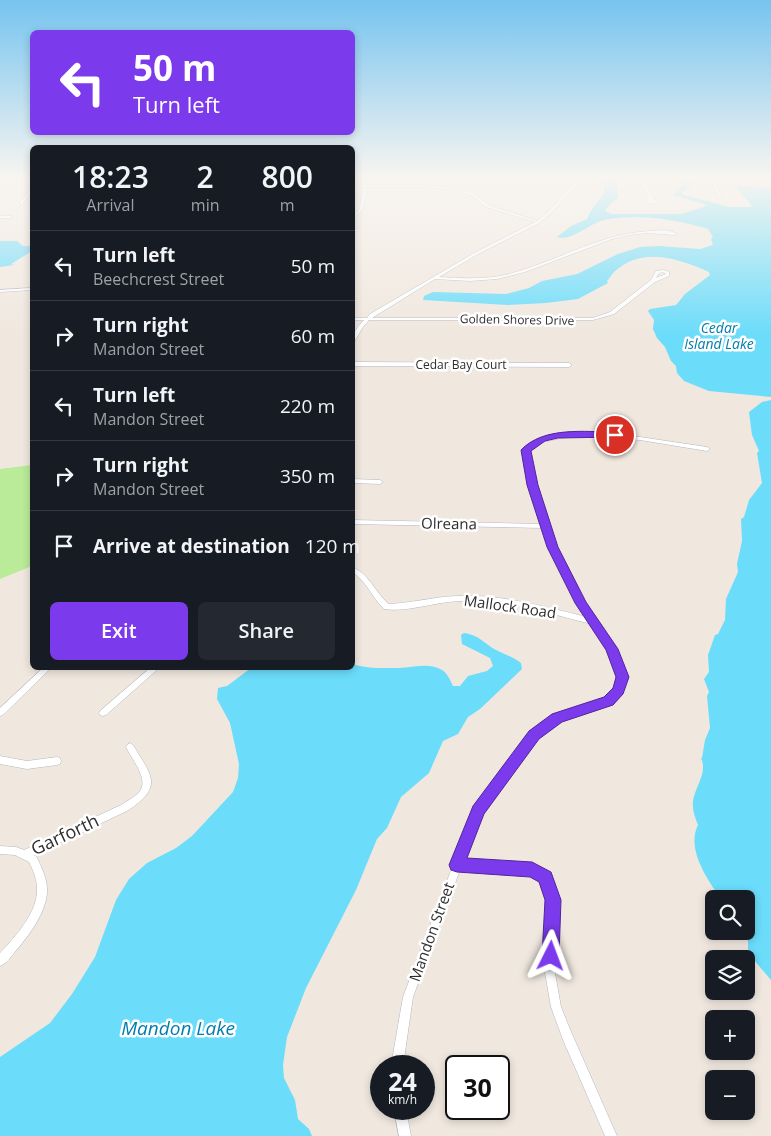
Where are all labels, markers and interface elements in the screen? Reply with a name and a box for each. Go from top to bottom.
text: 50 m [133,44,216,91]
icon: left [50,50,115,115]
text: Turn left [133,89,220,119]
text: 18:23 [72,156,149,197]
text: 2 [197,156,214,197]
text: 800 [262,156,313,197]
text: Arrival [86,194,135,216]
text: min [191,194,220,216]
text: m [280,194,295,216]
text: Turn left [93,242,175,268]
icon: left [50,252,78,280]
text: 50 m [291,253,335,279]
text: Beechcrest Street [93,268,224,290]
street label: Golden Shores Drive [460,310,575,329]
text: Turn right [93,312,188,338]
water label: Cedar Island Lake [684,318,754,353]
icon: right [50,322,78,350]
text: 60 m [291,323,335,349]
text: Mandon Street [93,338,204,360]
street label: Cedar Bay Court [415,356,507,373]
text: Turn left [93,382,175,408]
icon: left [50,392,78,420]
text: 220 m [280,393,335,419]
text: Mandon Street [93,408,204,430]
pin [594,414,636,456]
icon: arrive [601,421,629,449]
text: Turn right [93,452,188,478]
icon: right [50,462,78,490]
text: 350 m [280,463,335,489]
text: Mandon Street [93,478,204,500]
street label: Olreana [421,513,477,533]
icon: arrive [50,532,78,560]
text: Arrive at destination [93,533,290,559]
text: 120 m [305,533,360,559]
street label: Mallock Road [463,590,558,622]
button: Exit [50,602,188,660]
button: Share [198,602,335,660]
street label: Garforth [27,808,102,860]
street label: Mandon Street [404,879,458,984]
map controls [705,890,755,1120]
button: search [705,890,755,940]
position arrow [524,929,576,981]
button: layers [705,950,755,1000]
button: + [705,1010,755,1060]
water label: Mandon Lake [121,1015,235,1041]
speed limit sign: 30 [445,1055,510,1120]
text: 24 [388,1064,417,1098]
button: − [705,1070,755,1120]
text: km/h [388,1091,417,1108]

